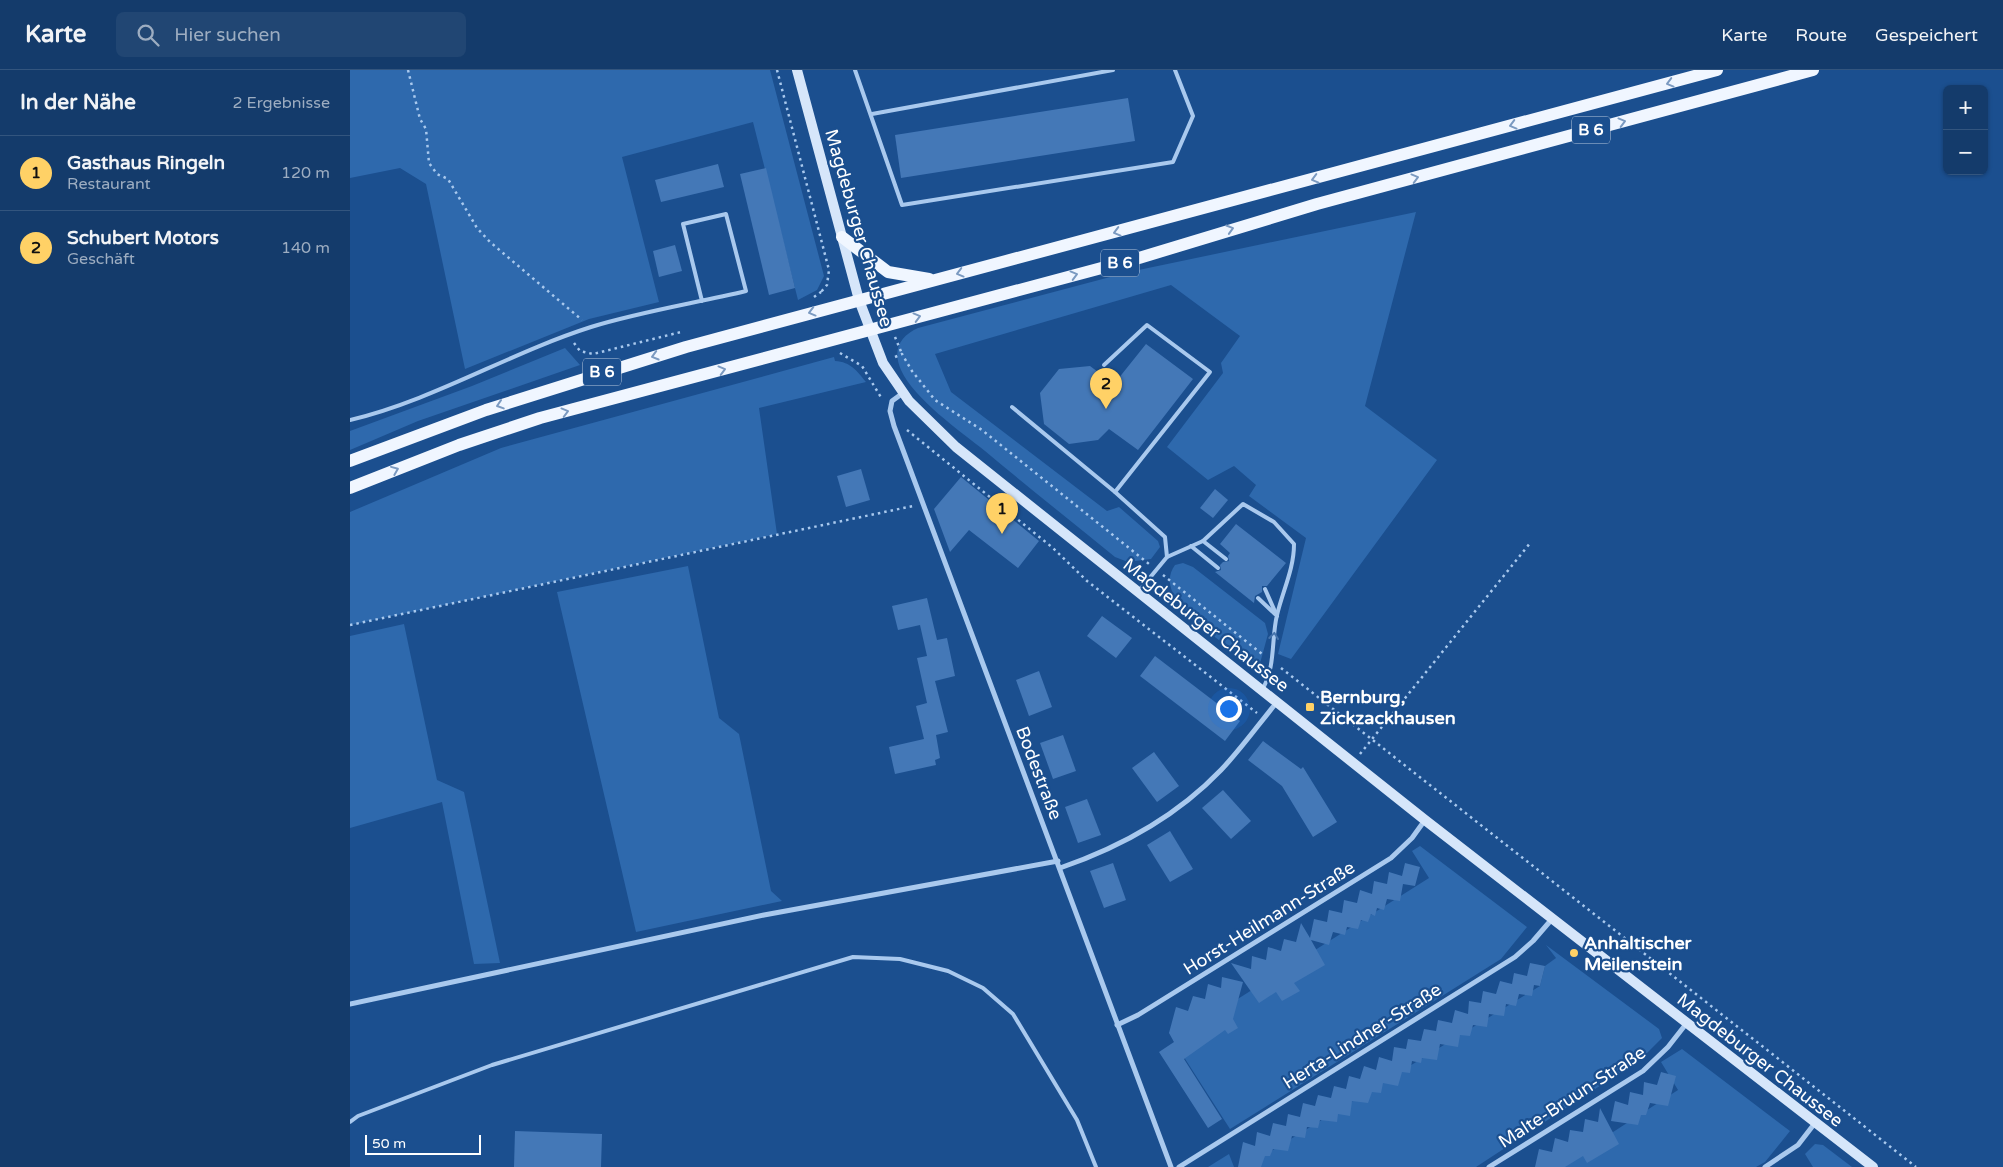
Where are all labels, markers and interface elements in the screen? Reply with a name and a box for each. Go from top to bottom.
search box [116,12,466,57]
text: Karte [25,20,86,49]
icon: search [134,21,162,49]
text: Hier suchen [174,24,281,46]
text: Karte [1721,24,1767,46]
text: Route [1795,24,1847,46]
text: Gespeichert [1875,24,1978,46]
one-way arrow [1667,77,1675,87]
map controls [1943,85,1988,175]
button: + [1943,85,1988,130]
text: In der Nähe [20,90,136,115]
text: 2 Ergebnisse [232,93,330,113]
road number: B 6 [1572,116,1610,144]
one-way arrow [1618,117,1626,127]
one-way arrow [1509,119,1518,130]
street label: Magdeburger Chaussee [820,127,898,329]
button: − [1943,130,1988,175]
text: Gasthaus Ringeln [67,152,225,174]
text: 1 [31,163,41,183]
text: 120 m [281,163,330,183]
one-way arrow [1310,173,1319,184]
one-way arrow [1410,173,1418,183]
text: Restaurant [67,174,151,194]
one-way arrow [1225,225,1233,235]
one-way arrow [1113,226,1122,236]
text: Schubert Motors [67,227,219,249]
text: 2 [31,238,41,258]
text: 140 m [281,238,330,258]
text: Geschäft [67,249,135,269]
road number: B 6 [1101,250,1139,277]
one-way arrow [955,267,964,278]
one-way arrow [1069,270,1078,281]
one-way arrow [808,307,816,317]
one-way arrow [912,313,920,323]
one-way arrow [652,350,660,360]
road number: B 6 [583,358,621,386]
one-way arrow [718,365,727,376]
pin: 2 [1090,368,1122,409]
one-way arrow [497,399,505,409]
one-way arrow [561,407,569,417]
one-way arrow [390,465,399,476]
pin: 1 [986,493,1018,534]
street label: Magdeburger Chaussee [1119,553,1293,697]
one-way arrow [1268,632,1279,640]
place label: Bernburg, Zickzackhausen [1320,686,1456,729]
your location [1216,696,1242,722]
marker: Bernburg, Zickzackhausen [1304,701,1316,713]
street label: Bodestraße [1011,723,1067,823]
street label: Horst-Heilmann-Straße [1179,856,1359,980]
place label: Anhaltischer Meilenstein [1584,932,1693,975]
marker: Anhaltischer Meilenstein [1568,947,1580,959]
street label: Herta-Lindner-Straße [1279,978,1445,1094]
street label: Magdeburger Chaussee [1673,988,1847,1132]
street label: Malte-Bruun-Straße [1494,1041,1650,1153]
scale bar [365,1132,481,1155]
text: 50 m [372,1135,406,1152]

